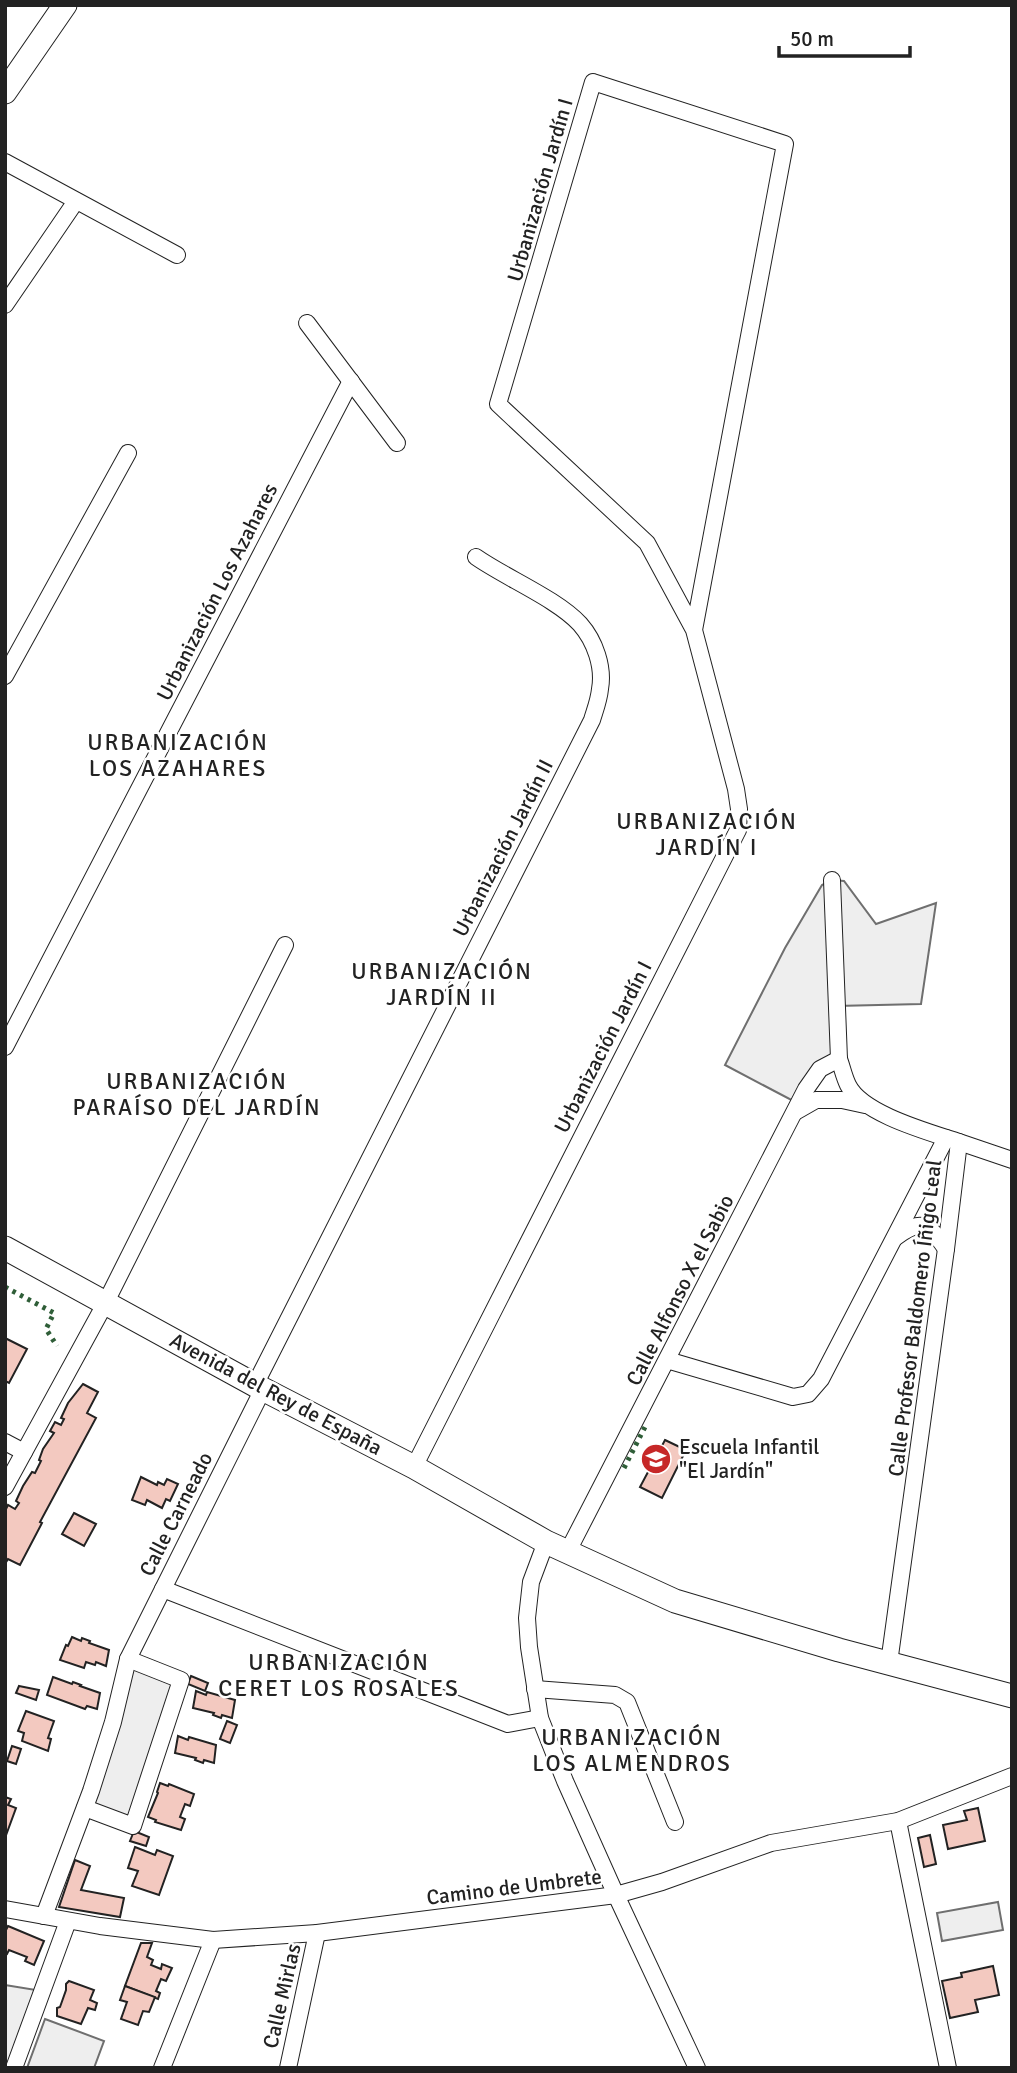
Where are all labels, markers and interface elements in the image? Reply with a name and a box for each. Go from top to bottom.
scale bar [779,14,910,58]
text: 50 m [790,26,834,52]
street label: Urbanización Jardín I [501,95,579,285]
street label: Urbanización Los Azahares [151,479,283,705]
district label: URBANIZACIÓN LOS AZAHARES [87,728,269,783]
street label: Urbanización Jardín II [447,755,559,941]
district label: URBANIZACIÓN JARDÍN I [616,807,798,862]
district label: URBANIZACIÓN JARDÍN II [351,957,533,1012]
street label: Urbanización Jardín I [548,957,658,1137]
district label: URBANIZACIÓN PARAÍSO DEL JARDÍN [72,1067,322,1122]
street label: Calle Profesor Baldomero Íñigo Leal [883,1158,947,1478]
street label: Calle Alfonso X el Sabio [621,1190,739,1390]
street label: Avenida del Rey de España [165,1327,387,1461]
place label: Escuela Infantil "El Jardín" [679,1434,820,1484]
school or university icon: Escuela Infantil "El Jardín" [639,1442,673,1476]
street label: Calle Carneado [134,1448,218,1580]
district label: URBANIZACIÓN CERET LOS ROSALES [218,1648,460,1703]
district label: URBANIZACIÓN LOS ALMENDROS [532,1723,732,1778]
street label: Camino de Umbrete [425,1863,603,1911]
street label: Calle Mirlas [257,1941,307,2051]

